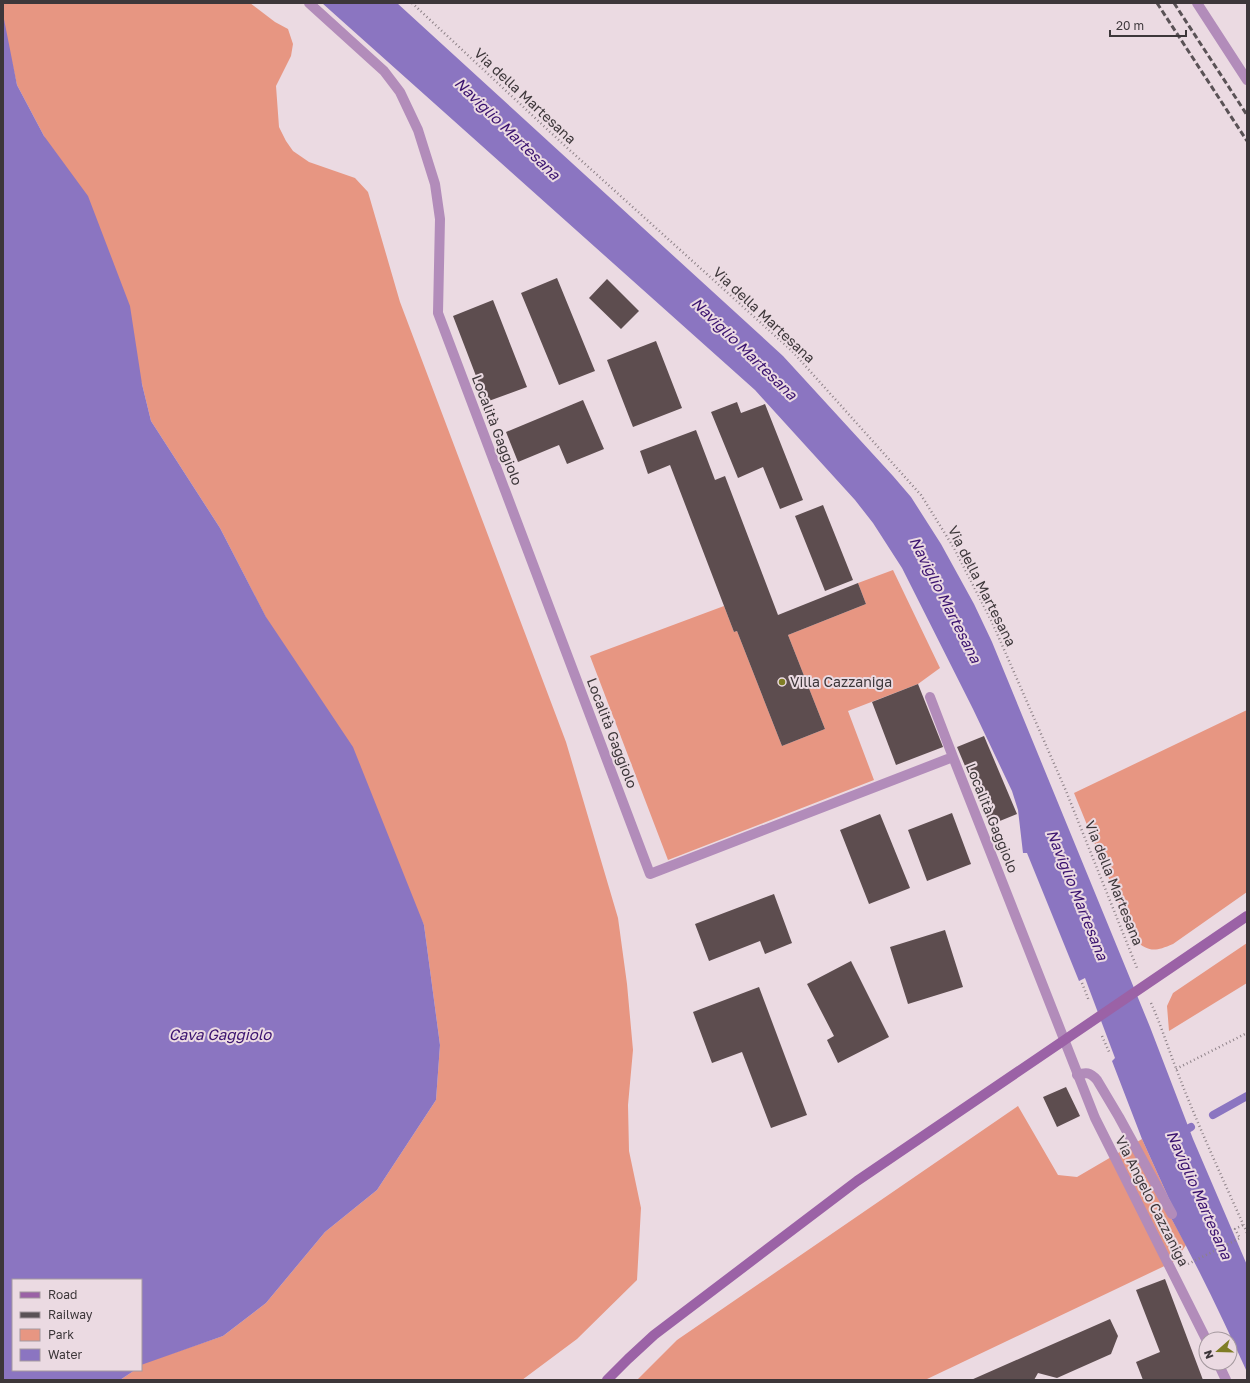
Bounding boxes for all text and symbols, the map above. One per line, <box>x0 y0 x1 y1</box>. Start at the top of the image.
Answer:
scale bar <box>1110 12 1186 38</box>
text: 20 m <box>1116 18 1144 33</box>
street label: Via della Martesana <box>471 44 580 147</box>
water label: Naviglio Martesana <box>451 73 564 184</box>
street label: Via della Martesana <box>710 263 819 366</box>
water label: Naviglio Martesana <box>688 293 801 404</box>
street label: Località Gaggiolo <box>469 372 526 487</box>
street label: Via della Martesana <box>945 523 1020 649</box>
water label: Naviglio Martesana <box>905 533 986 667</box>
place label: Villa Cazzaniga <box>790 673 892 690</box>
street label: Località Gaggiolo <box>584 675 641 790</box>
marker: Villa Cazzaniga <box>777 677 787 687</box>
street label: Località Gaggiolo <box>963 760 1022 875</box>
street label: Via della Martesana <box>1082 818 1147 948</box>
water label: Naviglio Martesana <box>1043 827 1113 963</box>
water label: Cava Gaggiolo <box>169 1025 272 1044</box>
water label: Naviglio Martesana <box>1162 1127 1237 1263</box>
street label: Via Angelo Cazzaniga <box>1112 1133 1193 1269</box>
legend <box>12 1279 142 1371</box>
text: Road <box>48 1287 77 1302</box>
text: Railway <box>48 1307 93 1322</box>
text: Park <box>48 1327 74 1342</box>
north arrow <box>1198 1331 1238 1371</box>
text: Water <box>48 1347 82 1362</box>
text: N <box>1201 1348 1216 1361</box>

